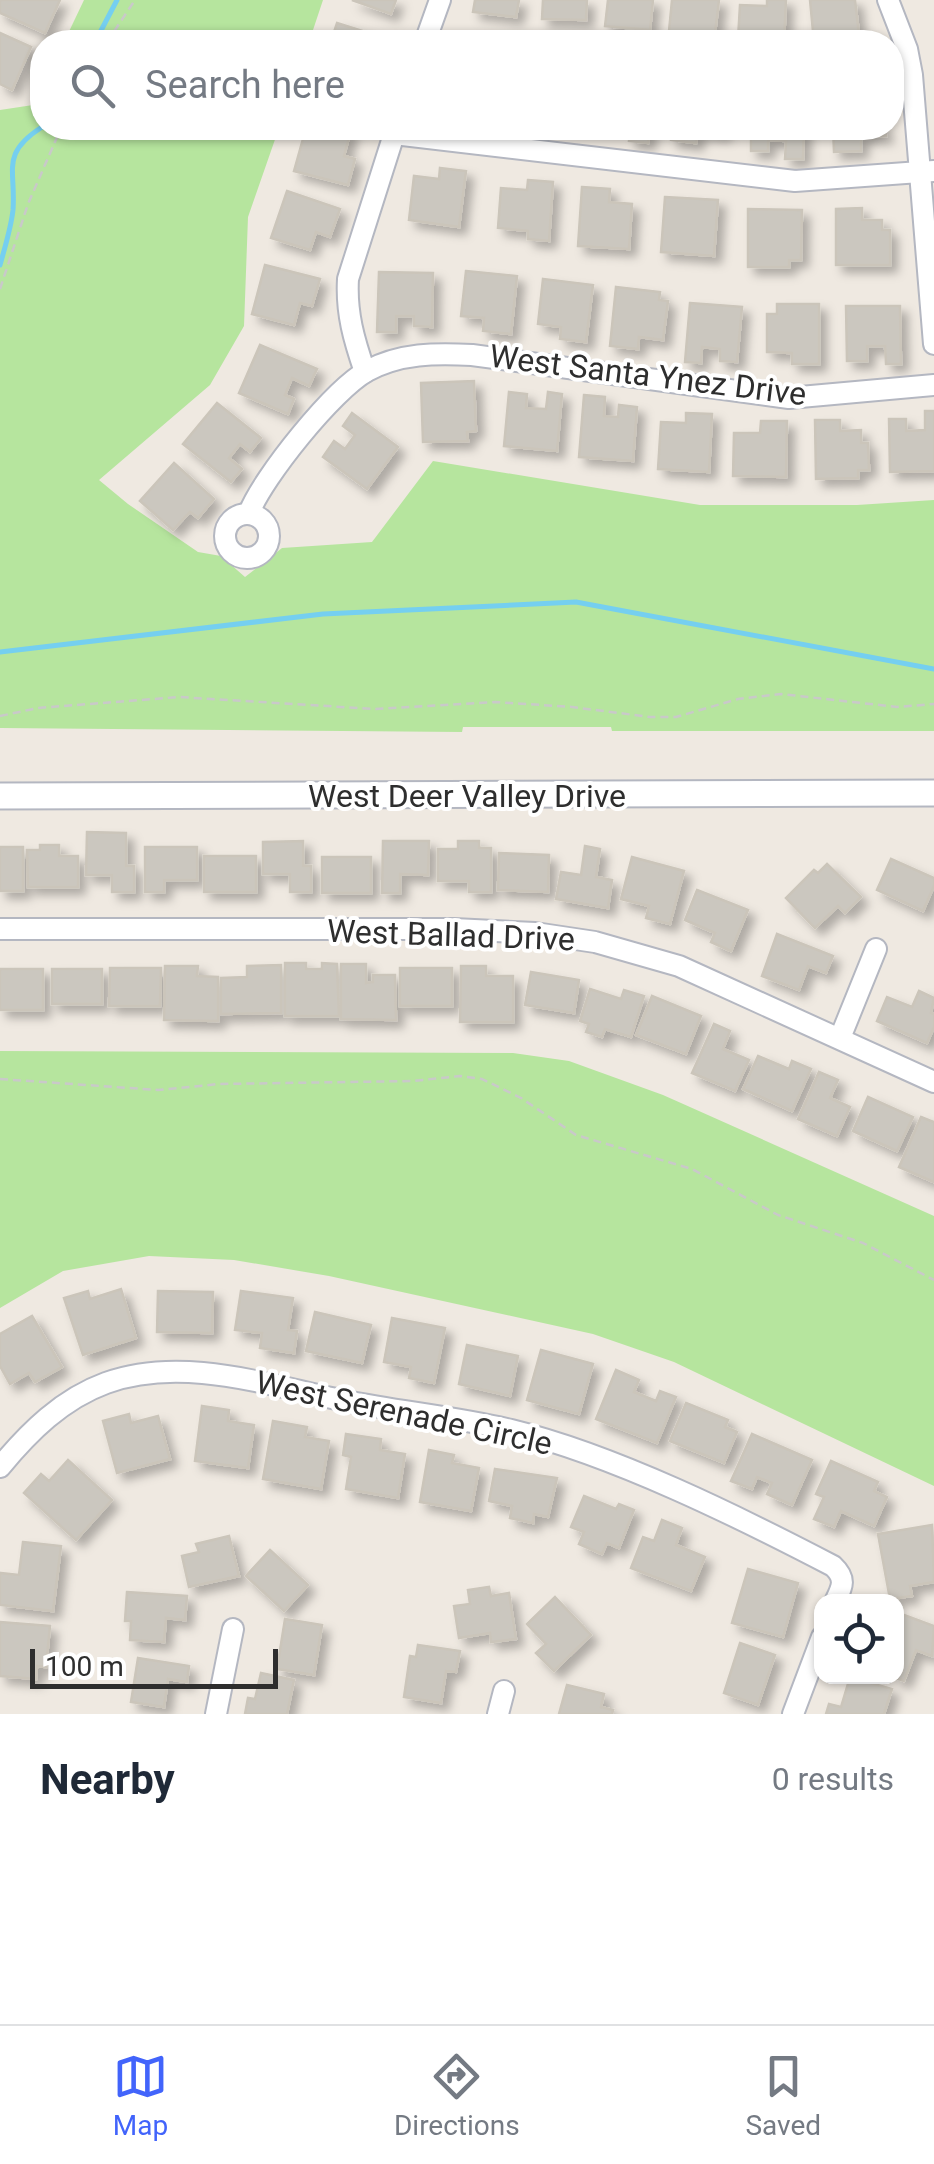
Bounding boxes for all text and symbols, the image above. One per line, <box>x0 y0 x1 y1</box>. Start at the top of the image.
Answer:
search box <box>30 30 904 140</box>
icon: search <box>65 58 120 113</box>
text: Search here <box>145 63 345 107</box>
street label: West Santa Ynez Drive <box>488 337 808 413</box>
street label: West Deer Valley Drive <box>308 777 626 815</box>
street label: West Ballad Drive <box>326 912 576 958</box>
street label: West Serenade Circle <box>252 1363 556 1463</box>
map controls <box>814 1594 904 1684</box>
button: locate <box>814 1594 904 1684</box>
scale bar <box>30 1644 278 1688</box>
text: 100 m <box>45 1650 124 1683</box>
text: Nearby <box>40 1755 175 1804</box>
text: 0 results <box>772 1760 894 1798</box>
tab: Map <box>113 2049 168 2142</box>
tab: Directions <box>394 2049 520 2142</box>
tab: Saved <box>745 2049 821 2142</box>

